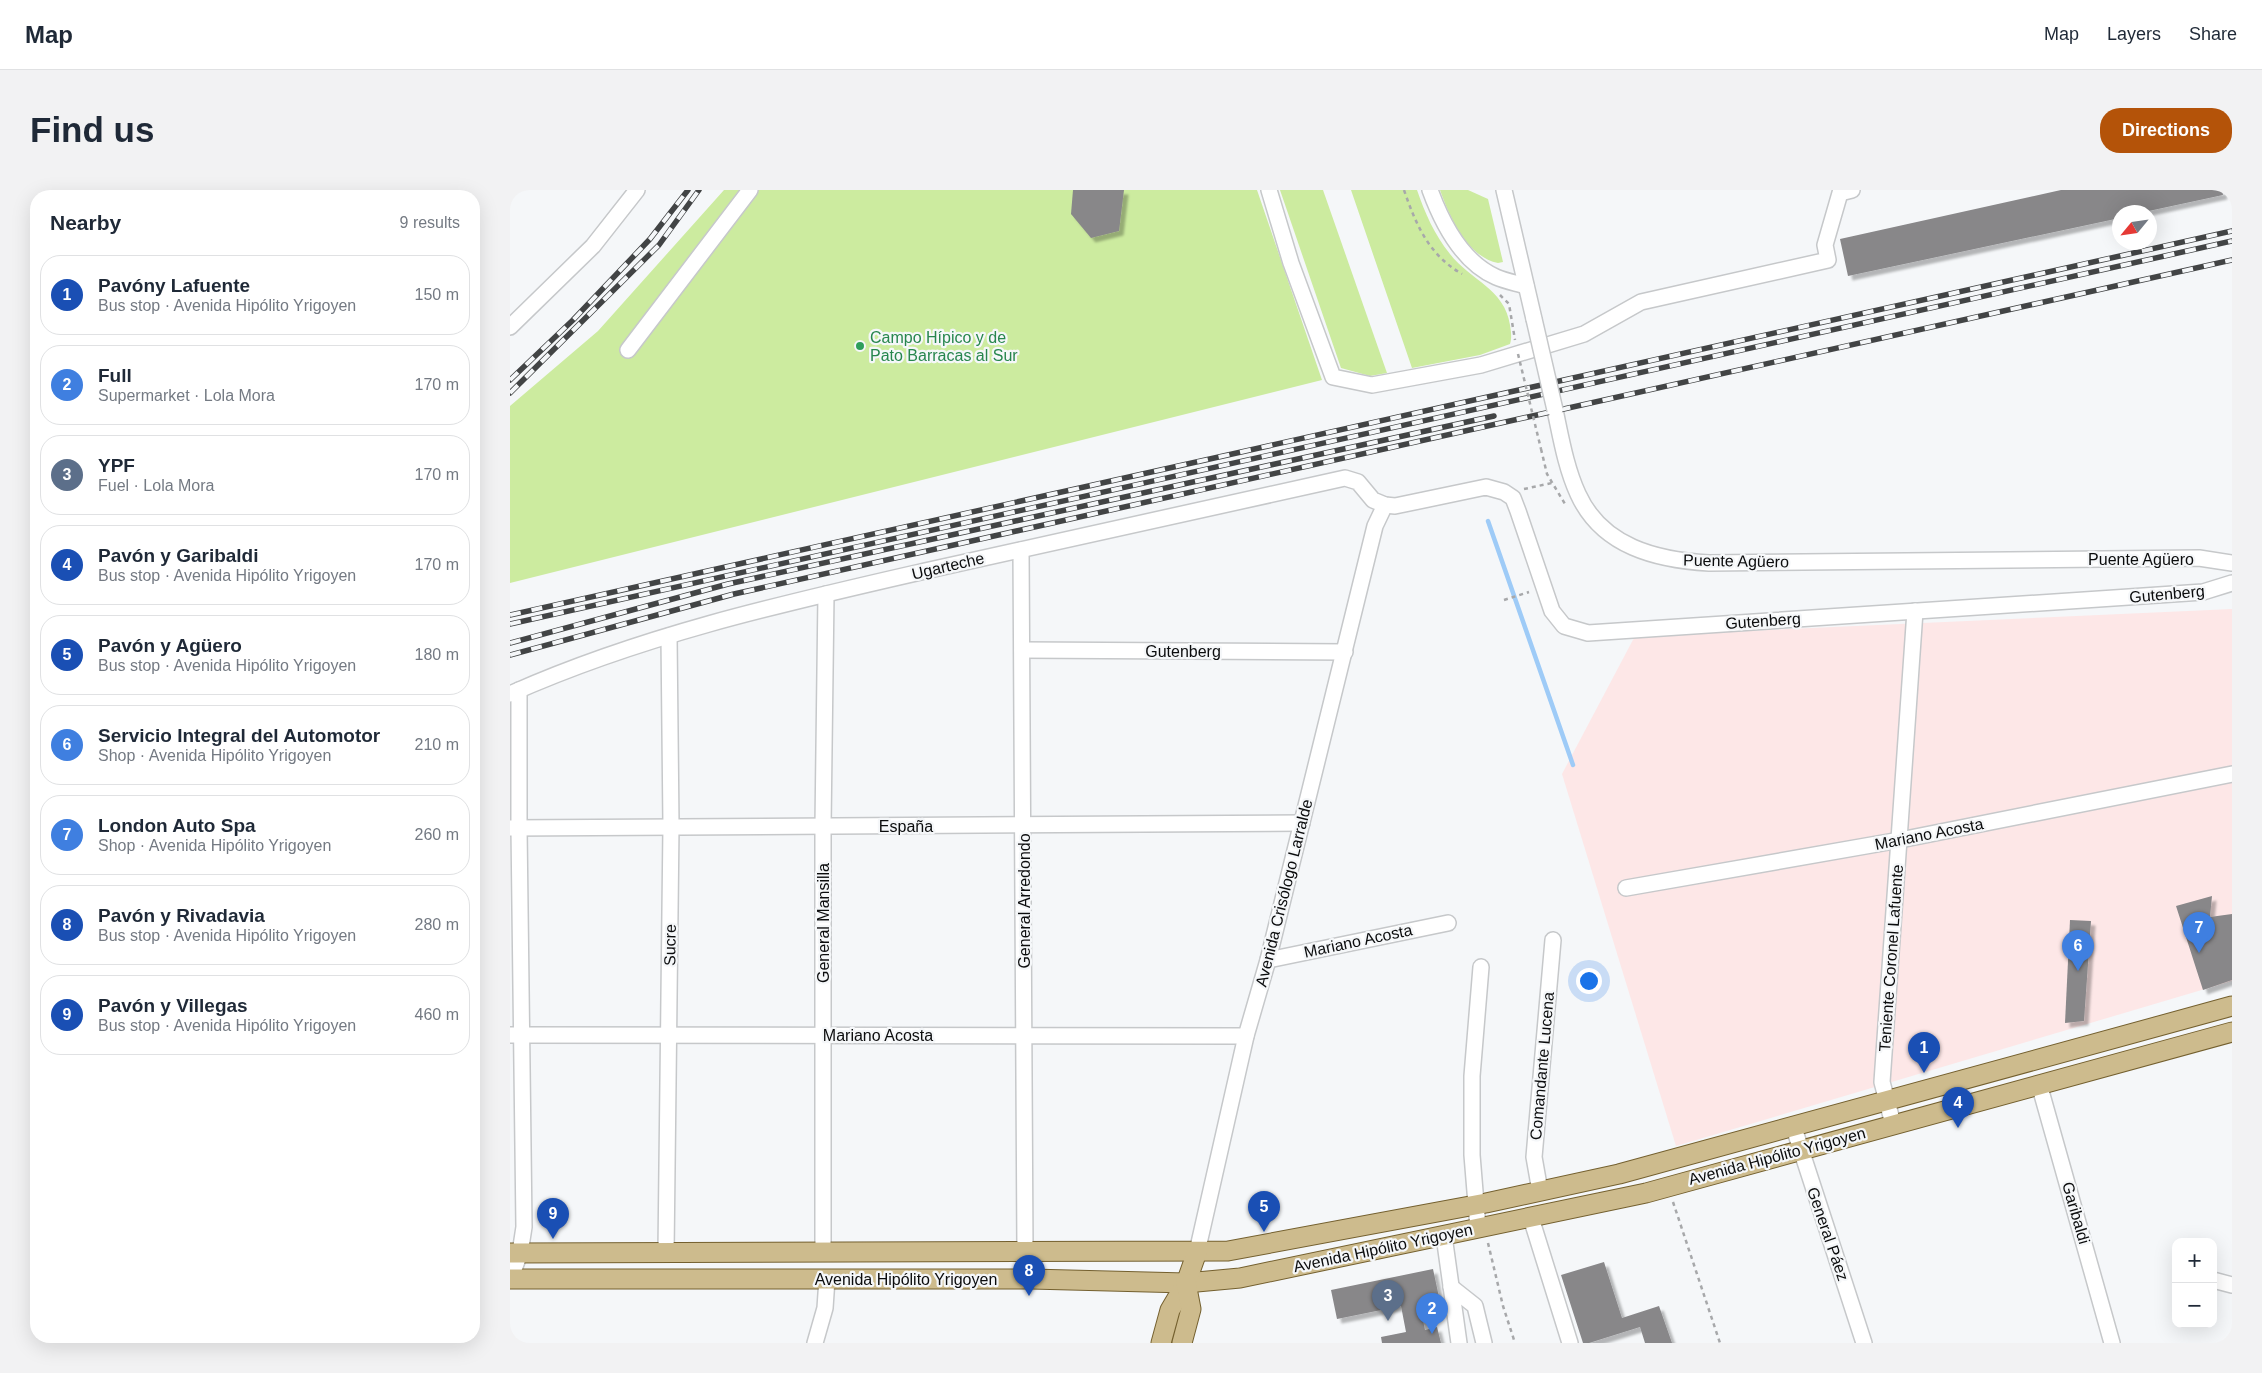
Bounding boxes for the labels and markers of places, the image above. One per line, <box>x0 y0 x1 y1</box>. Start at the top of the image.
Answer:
place label: Campo Hípico y de Pato Barracas al Sur <box>870 329 1018 364</box>
marker: Campo Hípico y de Pato Barracas al Sur <box>854 340 866 352</box>
pin: 7 <box>2183 912 2215 953</box>
pin: 6 <box>2062 930 2094 971</box>
pin: 1 <box>1908 1032 1940 1073</box>
pin: 4 <box>1942 1087 1974 1128</box>
pin: 5 <box>1248 1191 1280 1232</box>
pin: 9 <box>537 1198 569 1239</box>
pin: 8 <box>1013 1255 1045 1296</box>
pin: 3 <box>1372 1280 1404 1321</box>
pin: 2 <box>1416 1293 1448 1334</box>

